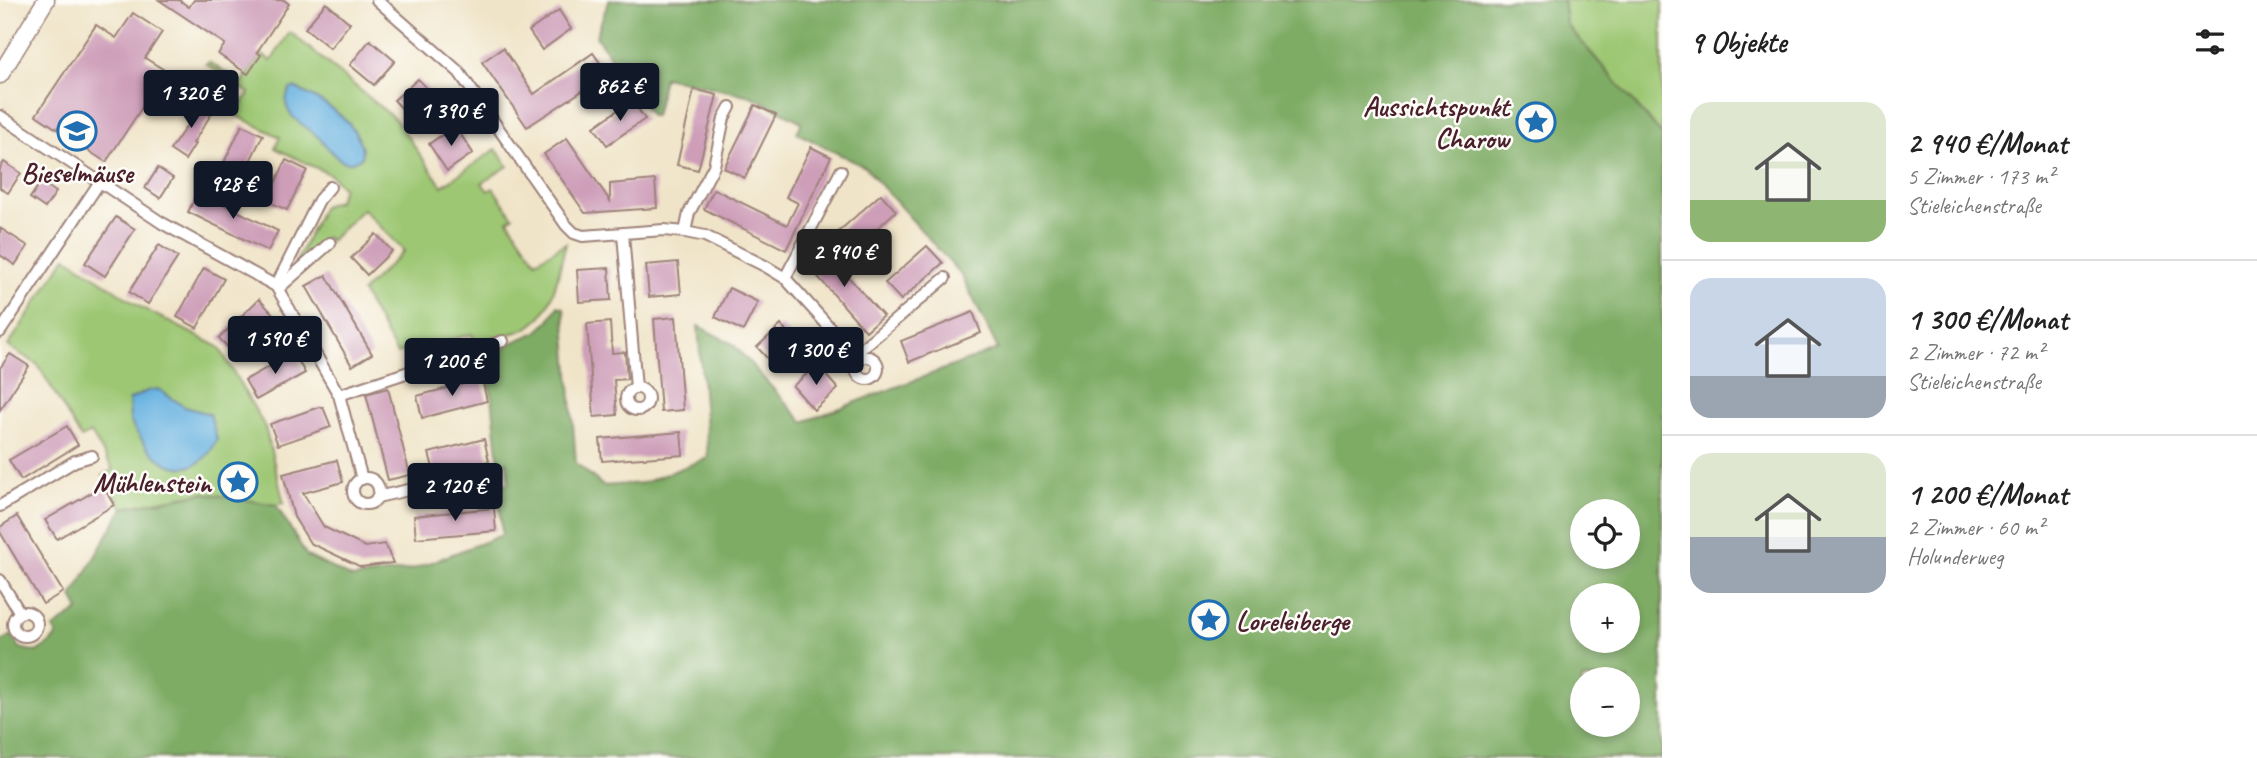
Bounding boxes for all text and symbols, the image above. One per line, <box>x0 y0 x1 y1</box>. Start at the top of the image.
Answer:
text: 9 Objekte <box>1690 23 1786 61</box>
icon: filters <box>2191 23 2229 61</box>
pin: 862 € <box>571 64 669 123</box>
pin: 1 320 € <box>126 71 256 130</box>
text: 862 € <box>596 71 644 100</box>
text: 1 320 € <box>160 78 222 107</box>
pin: 1 390 € <box>386 88 516 148</box>
place label: Aussichtspunkt Charow <box>1363 89 1512 156</box>
text: 1 390 € <box>420 96 482 125</box>
place icon: Aussichtspunkt Charow <box>1515 101 1557 143</box>
school or university icon: Bieselmäuse <box>56 110 98 152</box>
text: 2 940 €/Monat <box>1907 124 2067 162</box>
icon: home <box>1746 130 1830 214</box>
place label: Bieselmäuse <box>21 155 135 190</box>
pin: 928 € <box>184 162 282 221</box>
text: 5 Zimmer · 173 m² <box>1907 162 2054 191</box>
text: 928 € <box>210 169 256 198</box>
text: Stieleichenstraße <box>1907 191 2041 220</box>
pin: 2 940 € <box>779 230 909 289</box>
text: 2 940 € <box>813 237 875 266</box>
text: 1 300 €/Monat <box>1907 300 2068 338</box>
icon: home <box>1746 306 1830 390</box>
pin: 1 590 € <box>210 316 340 376</box>
text: 1 590 € <box>244 324 306 353</box>
pin: 1 300 € <box>751 328 881 387</box>
text: 1 300 € <box>785 335 847 364</box>
pin: 1 200 € <box>387 338 517 398</box>
text: 2 Zimmer · 72 m² <box>1907 338 2044 367</box>
text: 1 200 € <box>421 346 483 375</box>
text: Stieleichenstraße <box>1907 367 2041 396</box>
place icon: Mühlenstein <box>217 461 259 503</box>
pin: 2 120 € <box>390 463 520 523</box>
place label: Mühlenstein <box>93 465 213 500</box>
text: 2 120 € <box>424 471 486 500</box>
text: 1 200 €/Monat <box>1907 475 2068 513</box>
icon: home <box>1746 481 1830 565</box>
map controls <box>1570 499 1640 737</box>
button: locate <box>1570 499 1640 569</box>
text: 2 Zimmer · 60 m² <box>1907 513 2044 542</box>
text: Holunderweg <box>1907 542 2003 571</box>
button: + <box>1570 583 1640 653</box>
place icon: Loreleiberge <box>1188 599 1230 641</box>
place label: Loreleiberge <box>1236 603 1351 638</box>
button: − <box>1570 667 1640 737</box>

